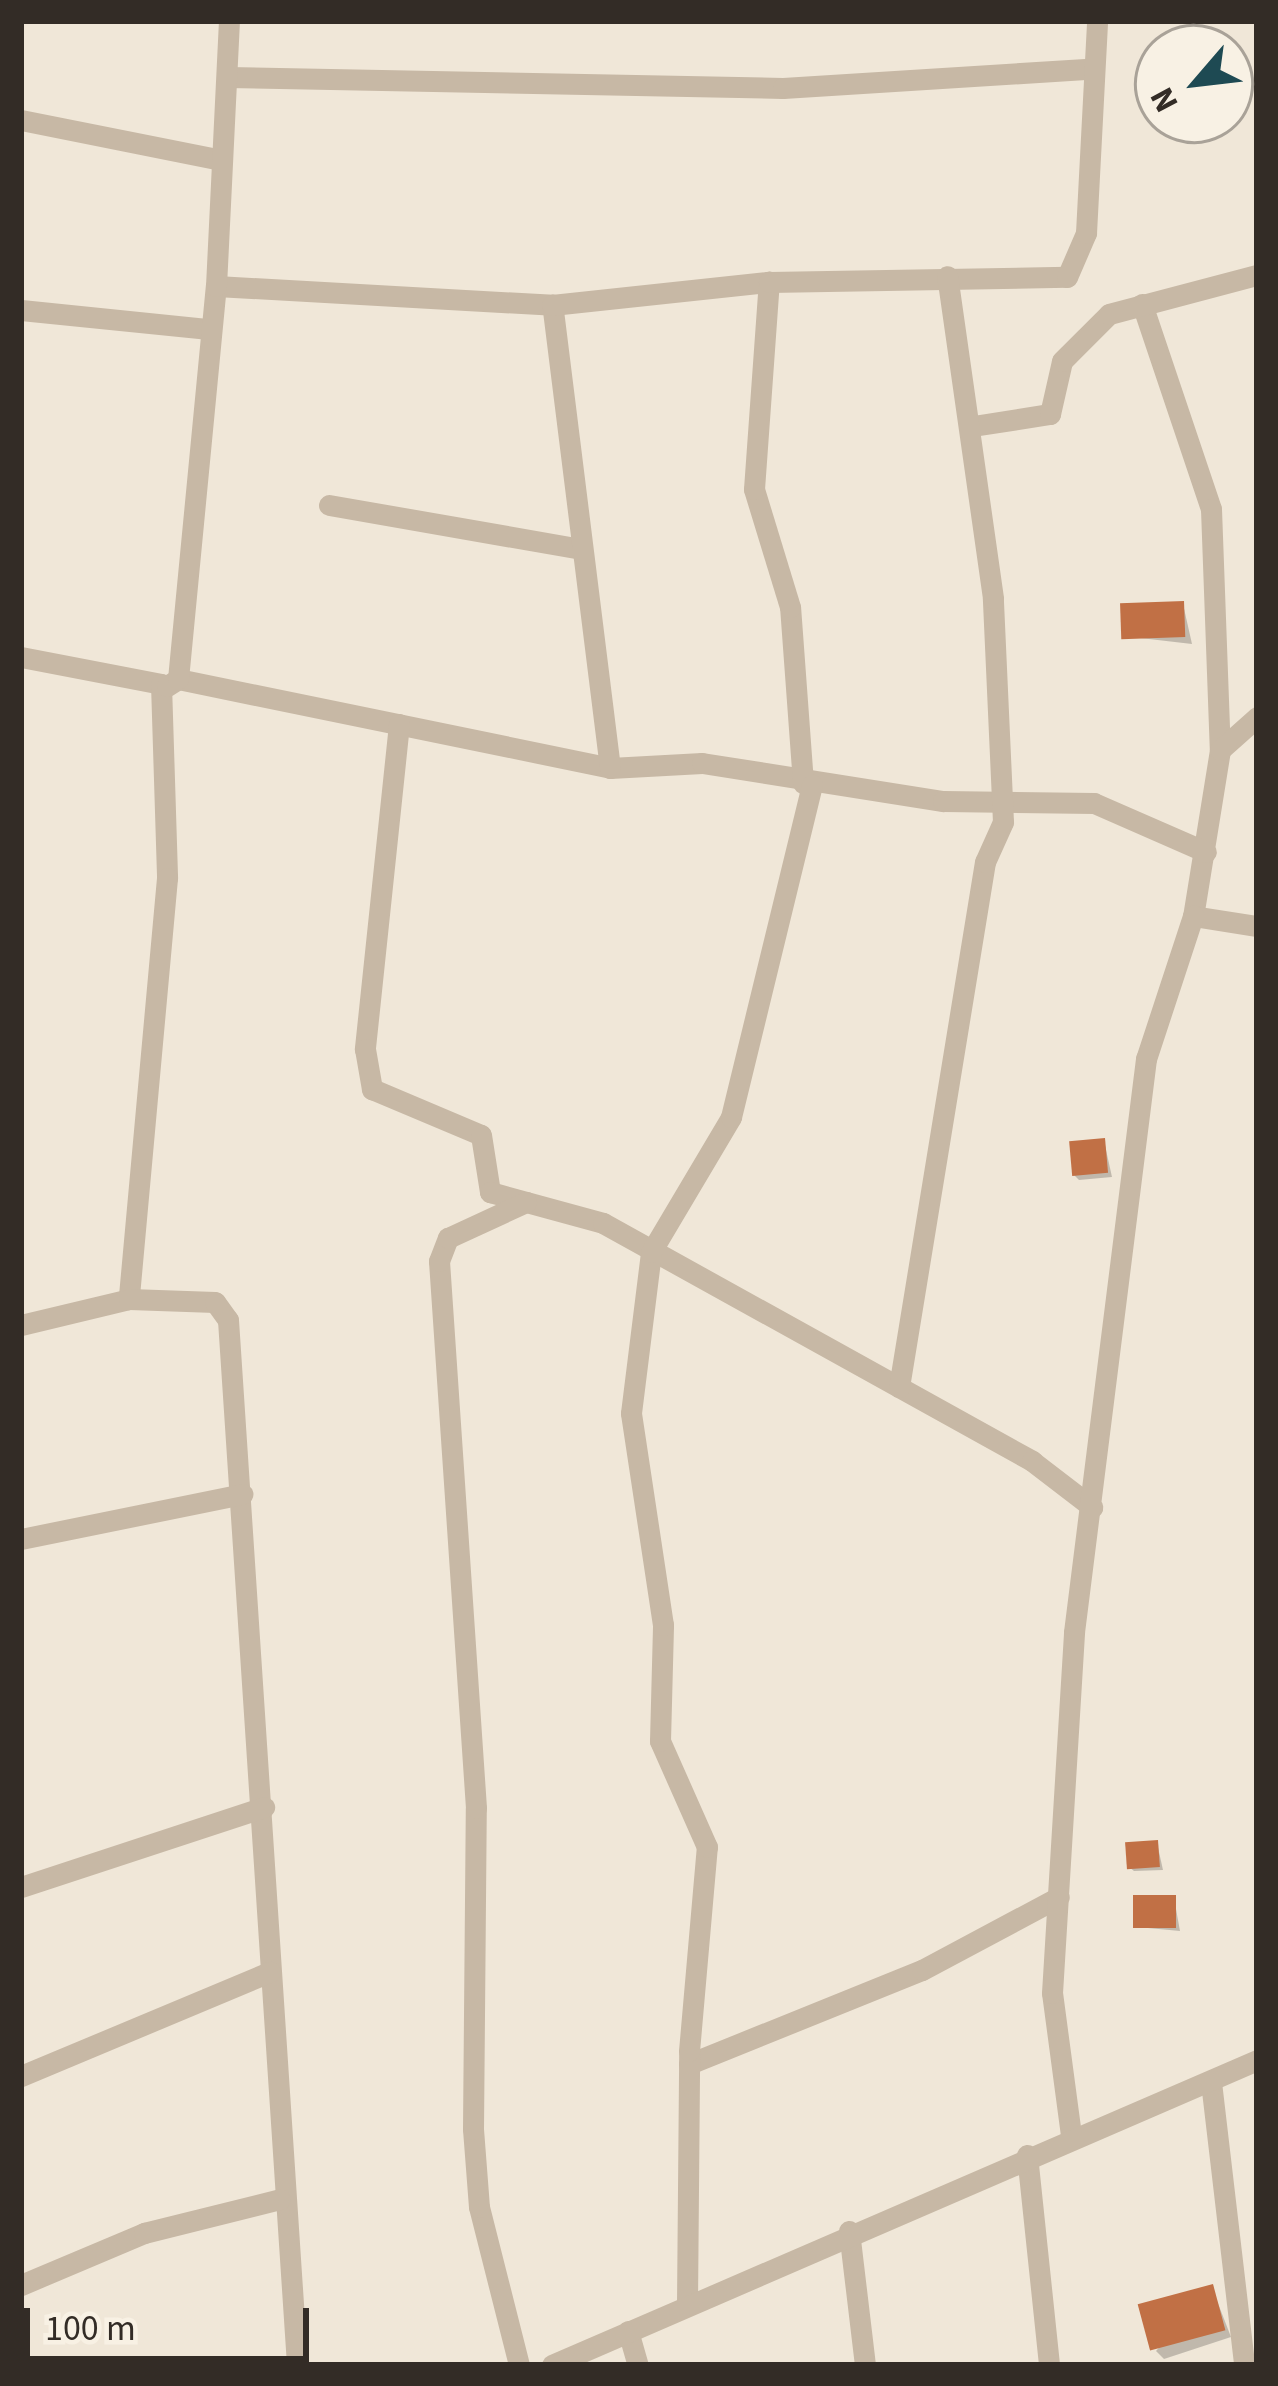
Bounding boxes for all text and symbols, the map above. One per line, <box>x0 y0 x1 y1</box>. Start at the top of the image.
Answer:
north arrow <box>1134 24 1254 144</box>
text: N <box>1139 79 1190 120</box>
scale bar <box>30 2284 315 2358</box>
text: 100 m <box>45 2303 136 2354</box>

